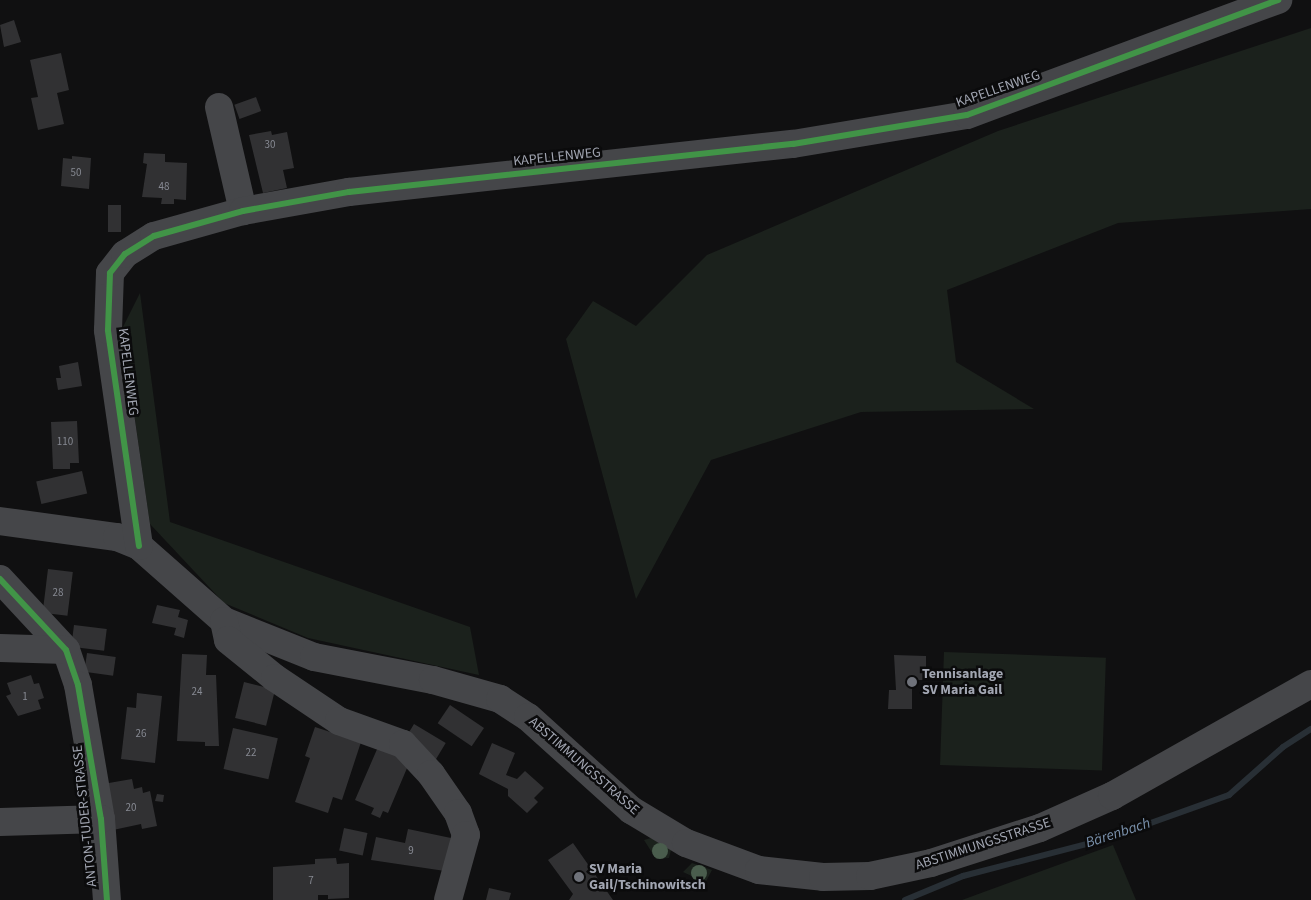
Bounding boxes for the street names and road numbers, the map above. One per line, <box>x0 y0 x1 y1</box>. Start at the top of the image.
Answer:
street label: KAPELLENWEG <box>954 67 1042 111</box>
street label: KAPELLENWEG <box>512 144 602 170</box>
street label: KAPELLENWEG <box>114 327 142 417</box>
street label: ABSTIMMUNGSSTRASSE <box>525 713 643 819</box>
street label: ANTON-TUDER-STRASSE <box>69 744 101 888</box>
street label: ABSTIMMUNGSSTRASSE <box>913 814 1053 874</box>

